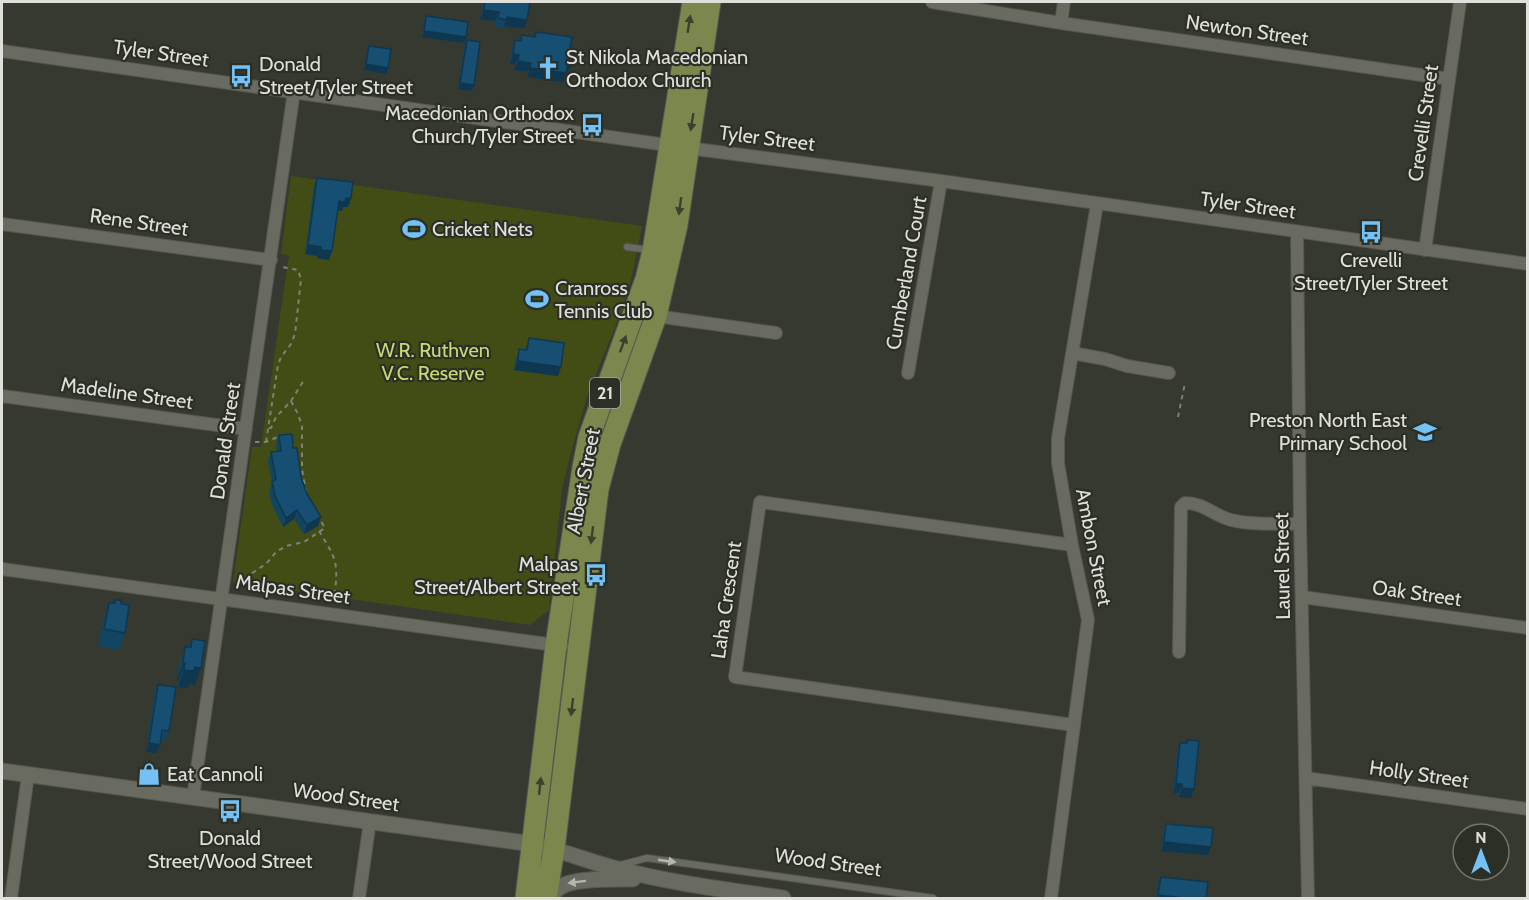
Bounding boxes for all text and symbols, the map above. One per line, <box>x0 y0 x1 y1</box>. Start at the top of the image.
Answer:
street label: Newton Street <box>1184 10 1310 50</box>
one-way arrow <box>684 15 693 34</box>
street label: Tyler Street <box>112 34 211 72</box>
place label: St Nikola Macedonian Orthodox Church <box>566 45 748 92</box>
place label: Donald Street/Tyler Street <box>259 52 413 99</box>
church icon: St Nikola Macedonian Orthodox Church <box>535 55 561 81</box>
bus stop icon: Donald Street/Tyler Street <box>228 63 254 89</box>
street label: Crevelli Street <box>1403 63 1443 183</box>
place label: Macedonian Orthodox Church/Tyler Street <box>385 101 575 148</box>
bus stop icon: Macedonian Orthodox Church/Tyler Street <box>579 112 605 138</box>
one-way arrow <box>687 112 696 131</box>
street label: Tyler Street <box>718 120 816 156</box>
street label: Tyler Street <box>1199 186 1298 224</box>
street label: Cumberland Court <box>881 194 931 352</box>
one-way arrow <box>675 196 684 215</box>
street label: Rene Street <box>88 203 190 241</box>
sports icon: Cricket Nets <box>401 216 427 242</box>
place label: Cricket Nets <box>432 217 533 241</box>
bus stop icon: Crevelli Street/Tyler Street <box>1358 219 1384 245</box>
place label: Crevelli Street/Tyler Street <box>1294 248 1448 295</box>
place label: Cranross Tennis Club <box>555 276 652 323</box>
sports icon: Cranross Tennis Club <box>524 286 550 312</box>
one-way arrow <box>618 334 628 352</box>
park label: W.R. Ruthven V.C. Reserve <box>376 338 490 385</box>
street label: Madeline Street <box>59 372 195 414</box>
road number: 21 <box>590 378 620 408</box>
street label: Donald Street <box>205 381 245 501</box>
place label: Preston North East Primary School <box>1249 408 1407 455</box>
school or university icon: Preston North East Primary School <box>1412 419 1438 445</box>
street label: Albert Street <box>561 426 605 536</box>
street label: Ambon Street <box>1071 486 1117 608</box>
street label: Laurel Street <box>1269 512 1295 620</box>
one-way arrow <box>588 526 597 545</box>
street label: Laha Crescent <box>706 540 746 660</box>
place label: Malpas Street/Albert Street <box>414 552 578 599</box>
bus stop icon: Malpas Street/Albert Street <box>583 562 609 588</box>
street label: Malpas Street <box>234 569 352 609</box>
street label: Oak Street <box>1371 575 1463 611</box>
one-way arrow <box>567 697 576 716</box>
street label: Holly Street <box>1368 755 1471 793</box>
shop icon: Eat Cannoli <box>136 761 162 787</box>
place label: Eat Cannoli <box>167 762 263 786</box>
one-way arrow <box>535 776 545 795</box>
street label: Wood Street <box>291 778 401 816</box>
bus stop icon: Donald Street/Wood Street <box>217 798 243 824</box>
north arrow <box>1451 822 1511 882</box>
place label: Donald Street/Wood Street <box>148 826 313 873</box>
text: N <box>1475 828 1487 847</box>
street label: Wood Street <box>773 843 883 881</box>
one-way arrow <box>658 857 677 866</box>
one-way arrow <box>568 878 587 887</box>

